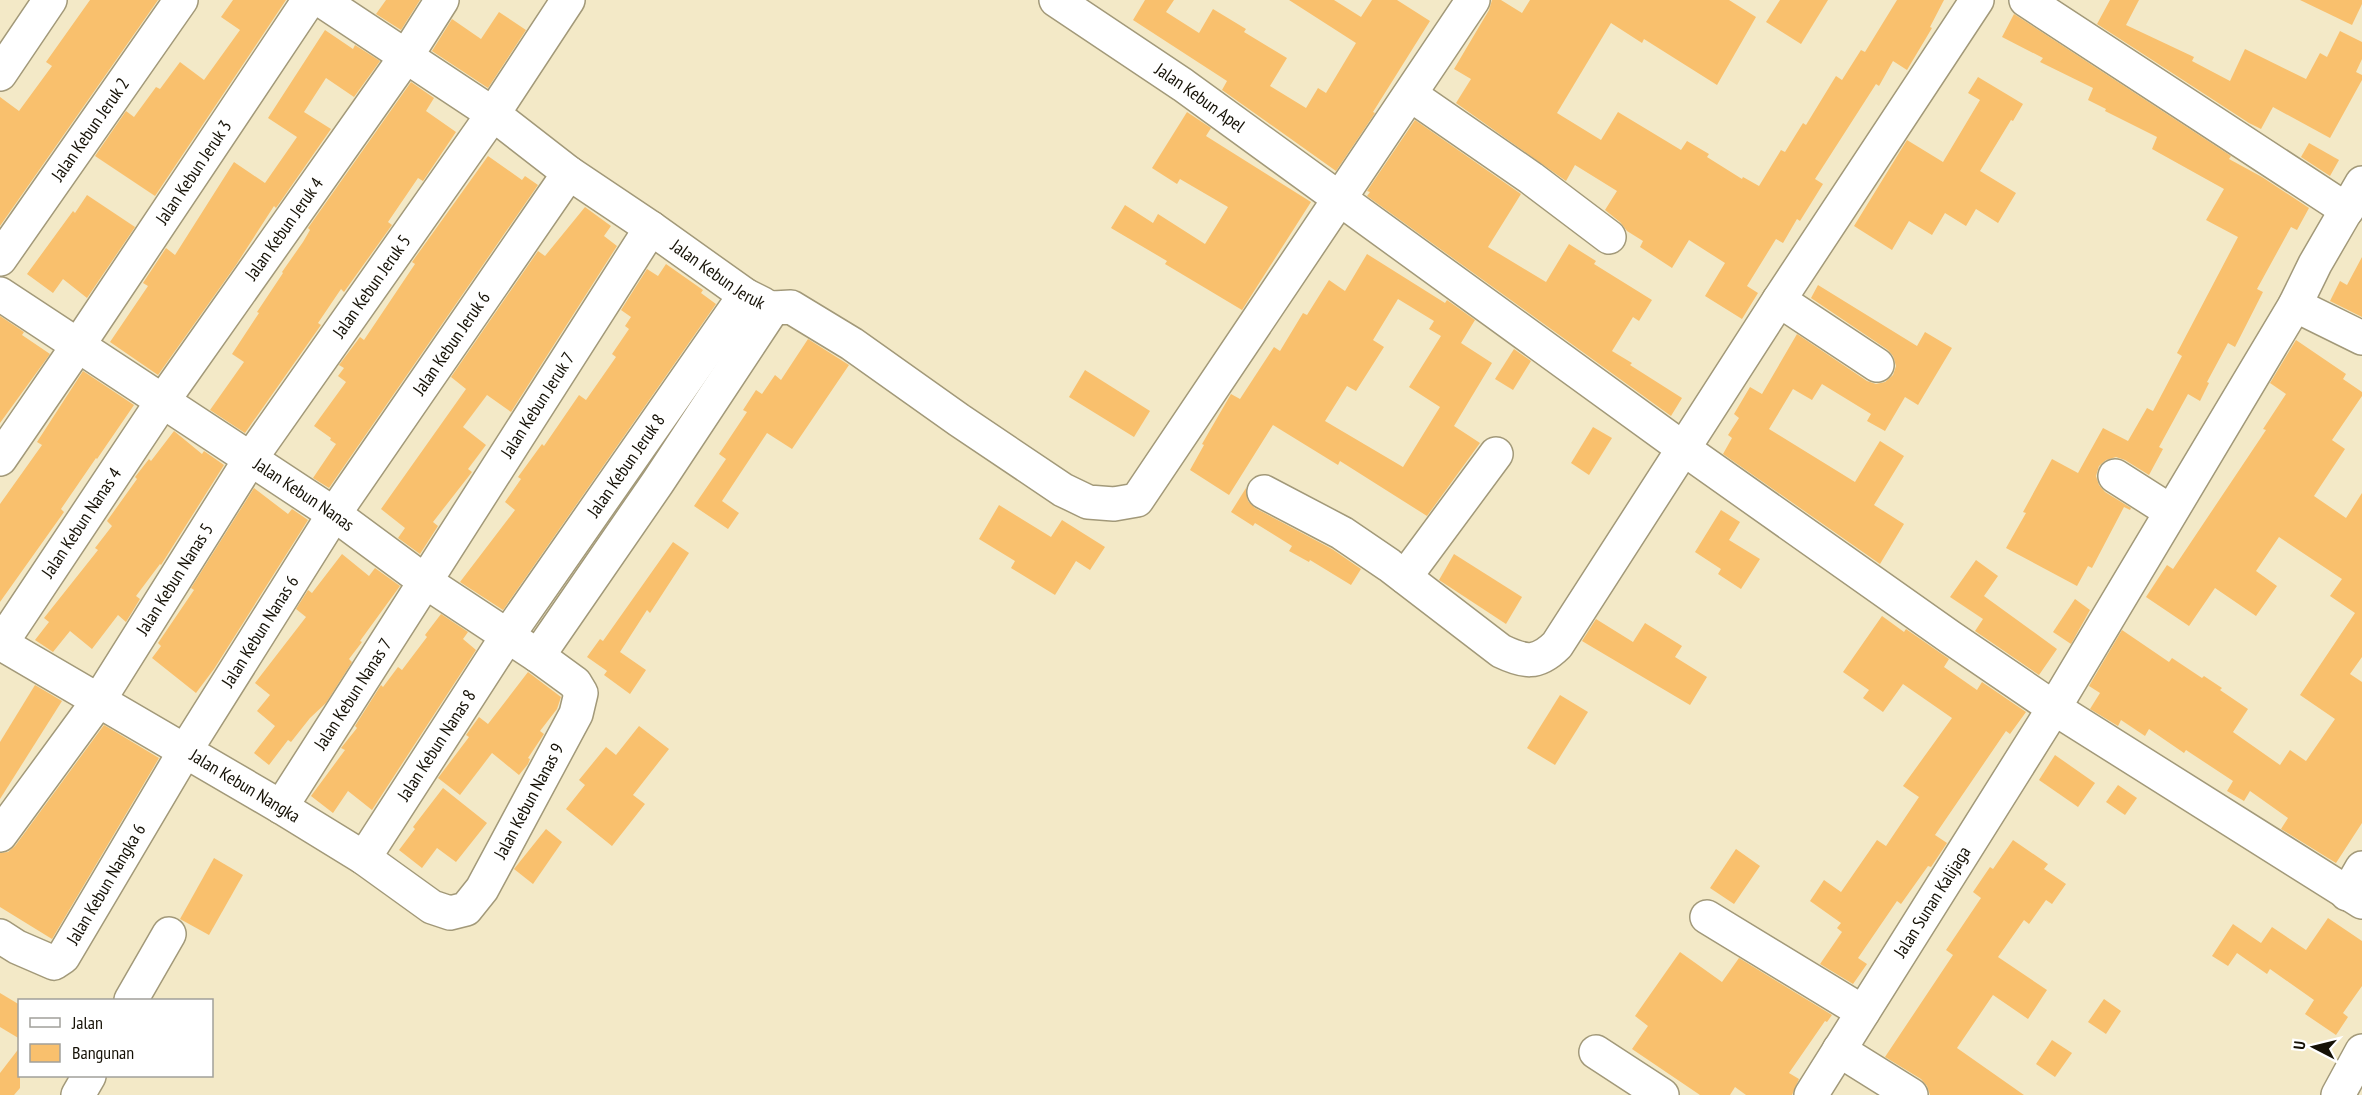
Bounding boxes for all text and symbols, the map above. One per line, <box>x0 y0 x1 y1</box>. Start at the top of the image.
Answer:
street label: Jalan Kebun Apel <box>1150 57 1250 138</box>
street label: Jalan Kebun Jeruk 2 <box>46 73 134 186</box>
street label: Jalan Kebun Jeruk 3 <box>150 116 236 229</box>
street label: Jalan Kebun Jeruk 4 <box>239 173 328 285</box>
street label: Jalan Kebun Jeruk 5 <box>327 230 415 343</box>
street label: Jalan Kebun Jeruk <box>666 233 769 314</box>
street label: Jalan Kebun Jeruk 6 <box>407 287 495 400</box>
street label: Jalan Kebun Jeruk 7 <box>495 348 580 463</box>
street label: Jalan Kebun Jeruk 8 <box>581 409 670 522</box>
street label: Jalan Kebun Nanas <box>249 452 359 536</box>
street label: Jalan Kebun Nanas 4 <box>36 463 126 583</box>
street label: Jalan Kebun Nanas 5 <box>130 519 218 640</box>
street label: Jalan Kebun Nanas 6 <box>215 571 303 692</box>
street label: Jalan Kebun Nanas 7 <box>308 634 397 755</box>
street label: Jalan Kebun Nanas 8 <box>391 685 481 806</box>
street label: Jalan Kebun Nanas 9 <box>488 739 569 863</box>
street label: Jalan Kebun Nangka <box>185 743 304 827</box>
street label: Jalan Kebun Nangka 6 <box>61 819 150 949</box>
street label: Jalan Sunan Kalijaga <box>1888 842 1975 962</box>
legend <box>18 999 213 1077</box>
text: Jalan <box>71 1011 103 1034</box>
north arrow <box>2284 1017 2344 1077</box>
text: U <box>2289 1040 2310 1050</box>
text: Bangunan <box>72 1041 134 1064</box>

